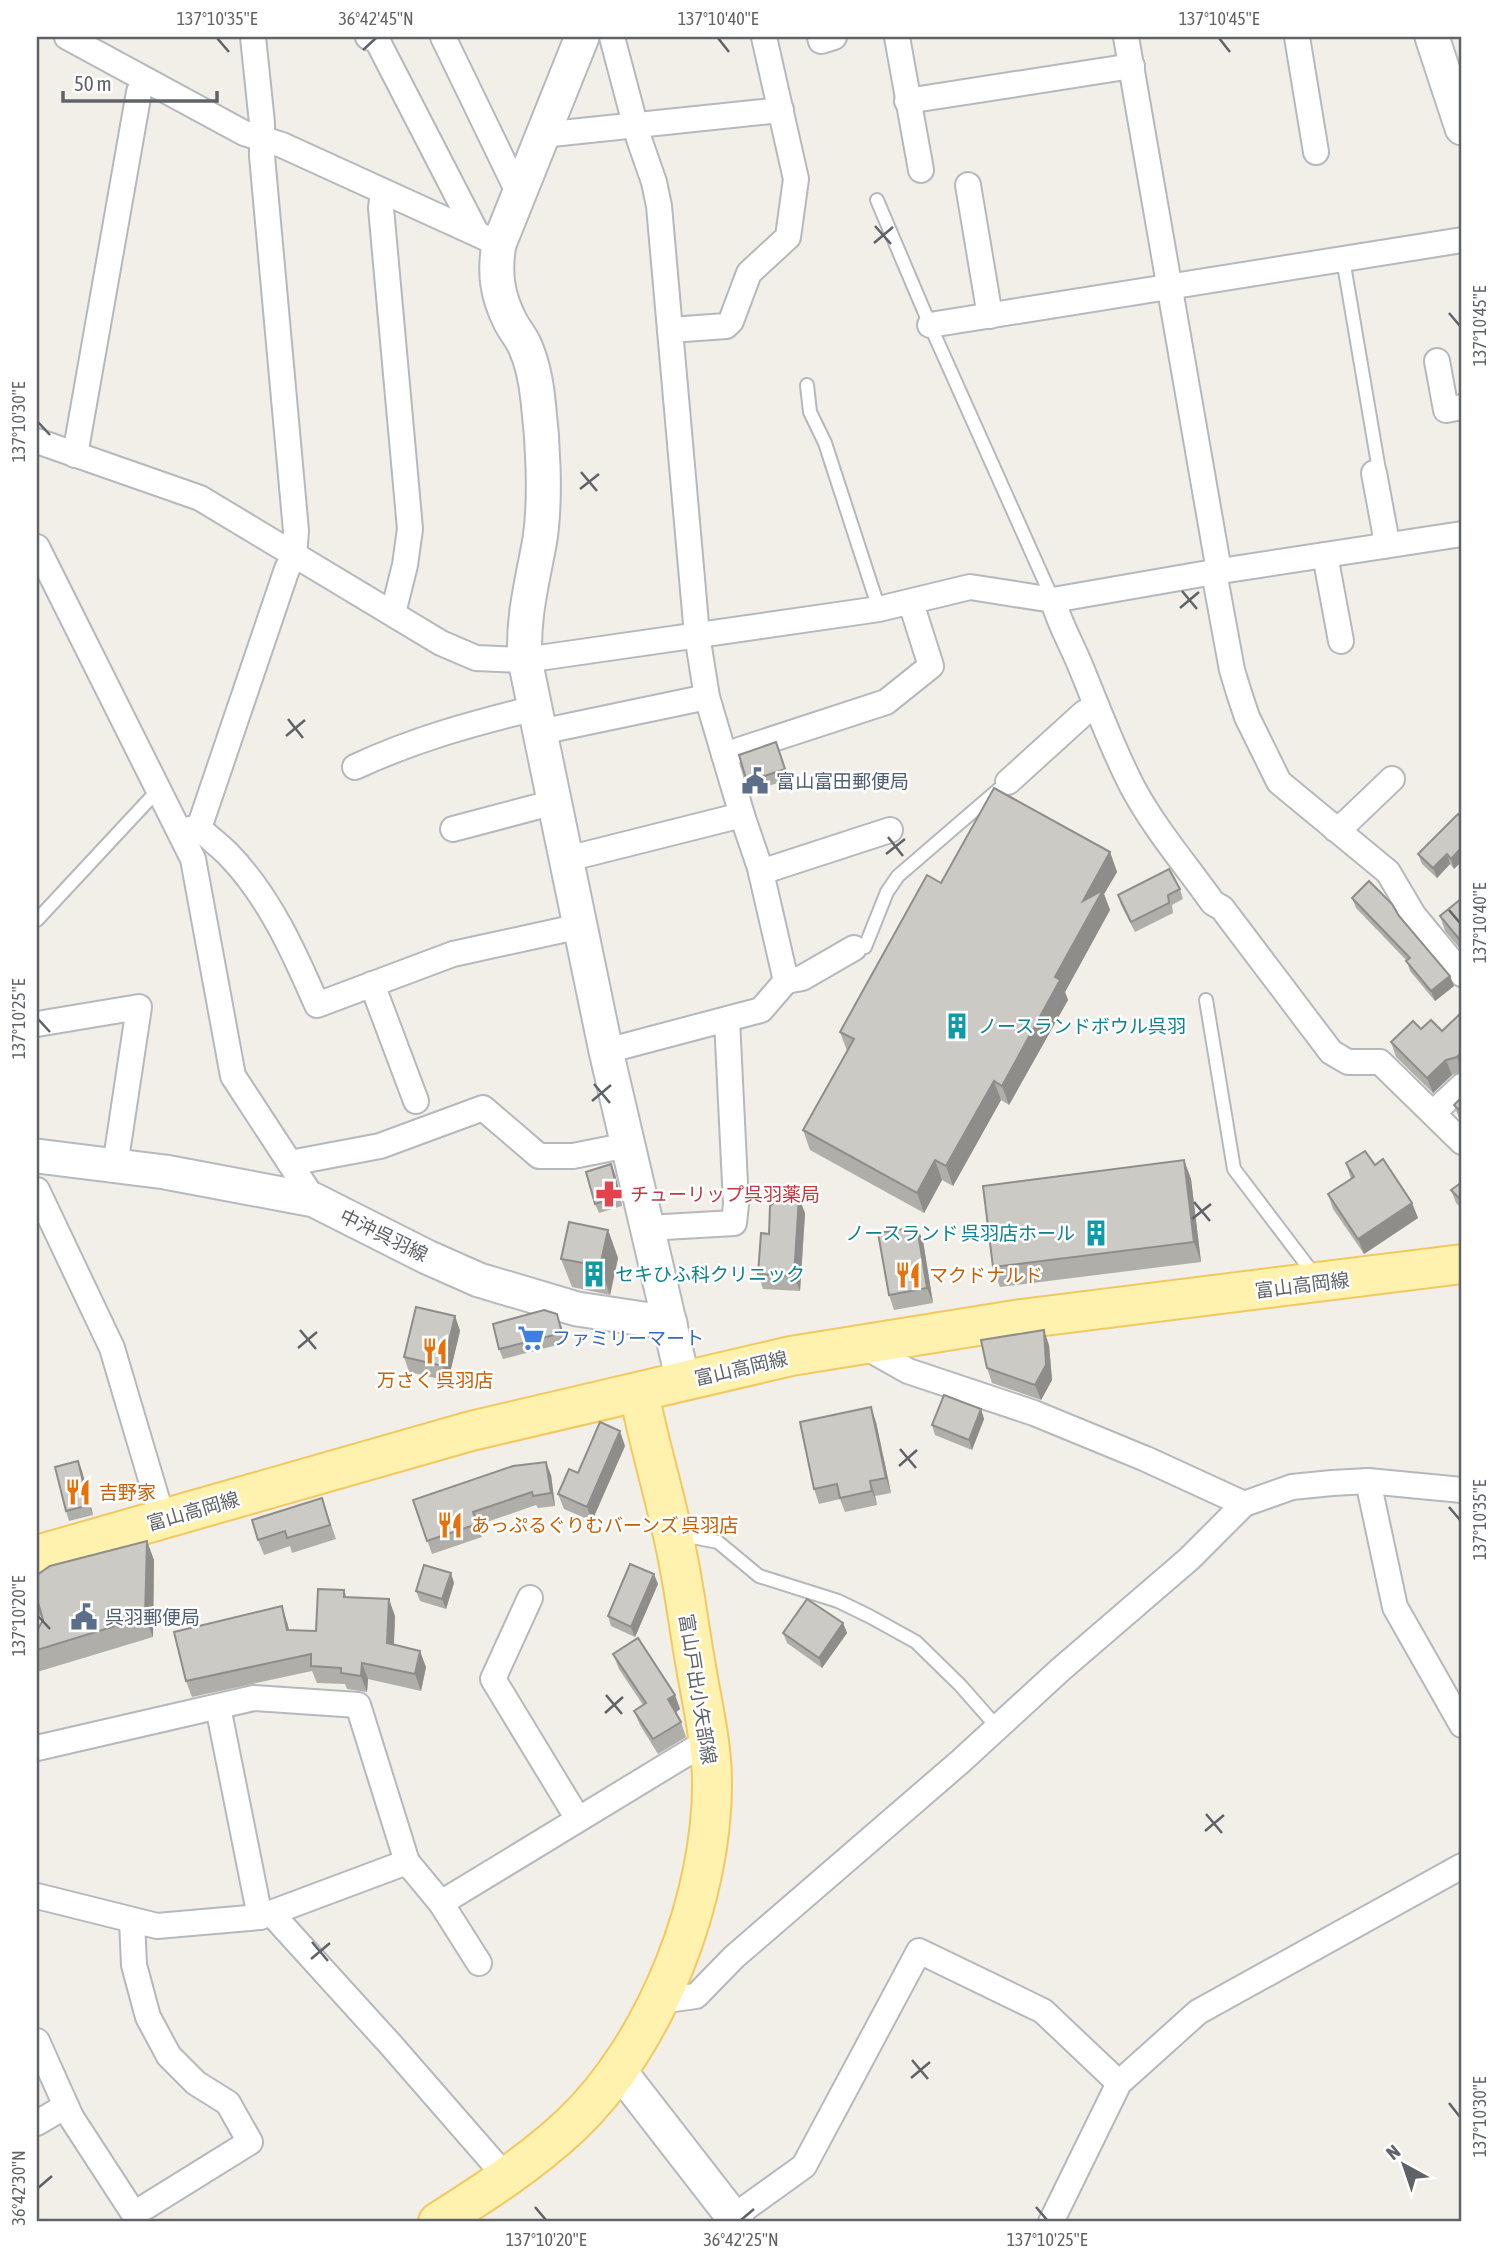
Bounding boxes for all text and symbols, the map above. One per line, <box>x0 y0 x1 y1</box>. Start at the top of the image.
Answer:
text: 137°10'35"E <box>177 8 258 29</box>
text: 36°42'45"N <box>338 8 414 29</box>
text: 137°10'40"E <box>678 8 759 29</box>
text: 137°10'45"E <box>1179 8 1260 29</box>
scale bar <box>63 60 217 104</box>
text: 50 m <box>74 71 112 95</box>
text: 137°10'45"E <box>1469 285 1490 366</box>
text: 137°10'30"E <box>8 381 29 462</box>
public building icon: 富山富田郵便局 <box>740 766 770 796</box>
place label: 富山富田郵便局 <box>776 770 909 792</box>
text: 137°10'40"E <box>1469 882 1490 963</box>
text: 137°10'25"E <box>8 978 29 1059</box>
building icon: ノースランドボウル呉羽 <box>942 1011 972 1041</box>
place label: ノースランドボウル呉羽 <box>978 1015 1186 1037</box>
pharmacy icon: チューリップ呉羽薬局 <box>594 1179 624 1209</box>
place label: チューリップ呉羽薬局 <box>630 1183 820 1205</box>
street label: 中沖呉羽線 <box>336 1204 432 1266</box>
building icon: ノースランド 呉羽店ホール <box>1081 1218 1111 1248</box>
place label: ノースランド 呉羽店ホール <box>845 1222 1075 1244</box>
building icon: セキひふ科クリニック <box>579 1259 609 1289</box>
restaurant icon: マクドナルド <box>893 1260 923 1290</box>
place label: セキひふ科クリニック <box>615 1263 805 1285</box>
place label: マクドナルド <box>929 1264 1043 1286</box>
street label: 富山高岡線 <box>1254 1268 1350 1302</box>
supermarket icon: ファミリーマート <box>516 1323 546 1353</box>
place label: ファミリーマート <box>552 1327 704 1349</box>
restaurant icon: 万さく 呉羽店 <box>420 1336 450 1366</box>
street label: 富山高岡線 <box>692 1347 790 1389</box>
place label: 万さく 呉羽店 <box>377 1369 493 1391</box>
restaurant icon: 吉野家 <box>63 1477 93 1507</box>
text: 137°10'35"E <box>1469 1479 1490 1560</box>
place label: 吉野家 <box>99 1481 156 1503</box>
street label: 富山高岡線 <box>144 1487 242 1535</box>
restaurant icon: あっぷるぐりむバーンズ 呉羽店 <box>435 1510 465 1540</box>
place label: あっぷるぐりむバーンズ 呉羽店 <box>471 1514 738 1536</box>
text: 137°10'20"E <box>8 1575 29 1656</box>
public building icon: 呉羽郵便局 <box>69 1602 99 1632</box>
place label: 呉羽郵便局 <box>105 1606 200 1628</box>
street label: 富山戸出小矢部線 <box>675 1612 721 1766</box>
text: 137°10'30"E <box>1469 2076 1490 2157</box>
north arrow <box>1370 2130 1440 2200</box>
text: N <box>1382 2140 1404 2164</box>
text: 36°42'30"N <box>8 2150 29 2226</box>
text: 137°10'20"E <box>506 2229 587 2250</box>
text: 36°42'25"N <box>703 2229 779 2250</box>
text: 137°10'25"E <box>1007 2229 1088 2250</box>

